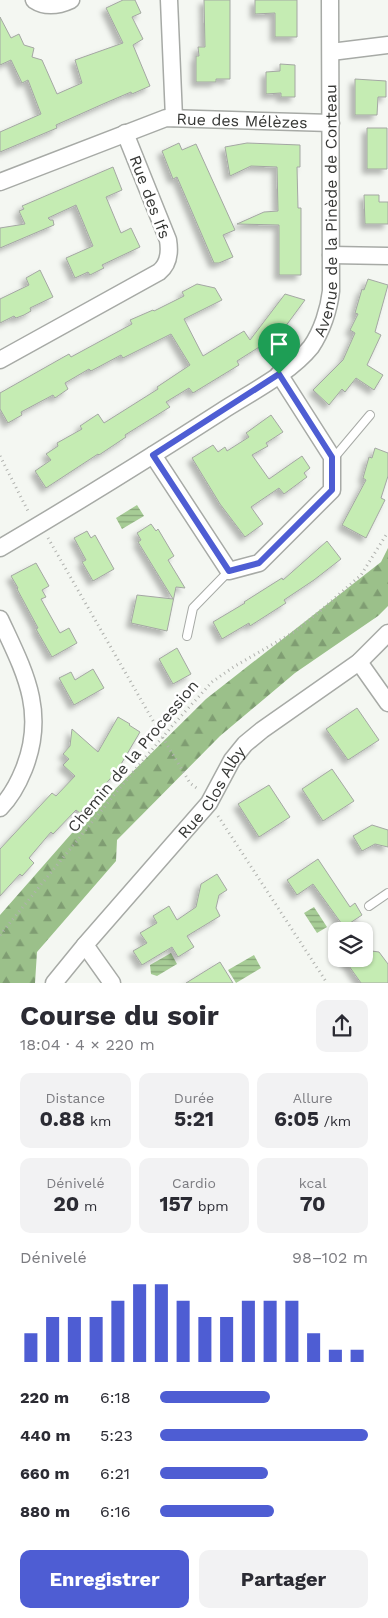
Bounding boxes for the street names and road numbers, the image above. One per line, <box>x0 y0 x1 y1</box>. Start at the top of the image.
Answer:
street label: Avenue de la Pinède de Conteau <box>309 84 341 340</box>
street label: Rue des Mélèzes <box>176 109 308 132</box>
street label: Rue des Ifs <box>125 153 175 241</box>
street label: Chemin de la Procession <box>64 676 202 836</box>
street label: Rue Clos Alby <box>173 742 250 842</box>

